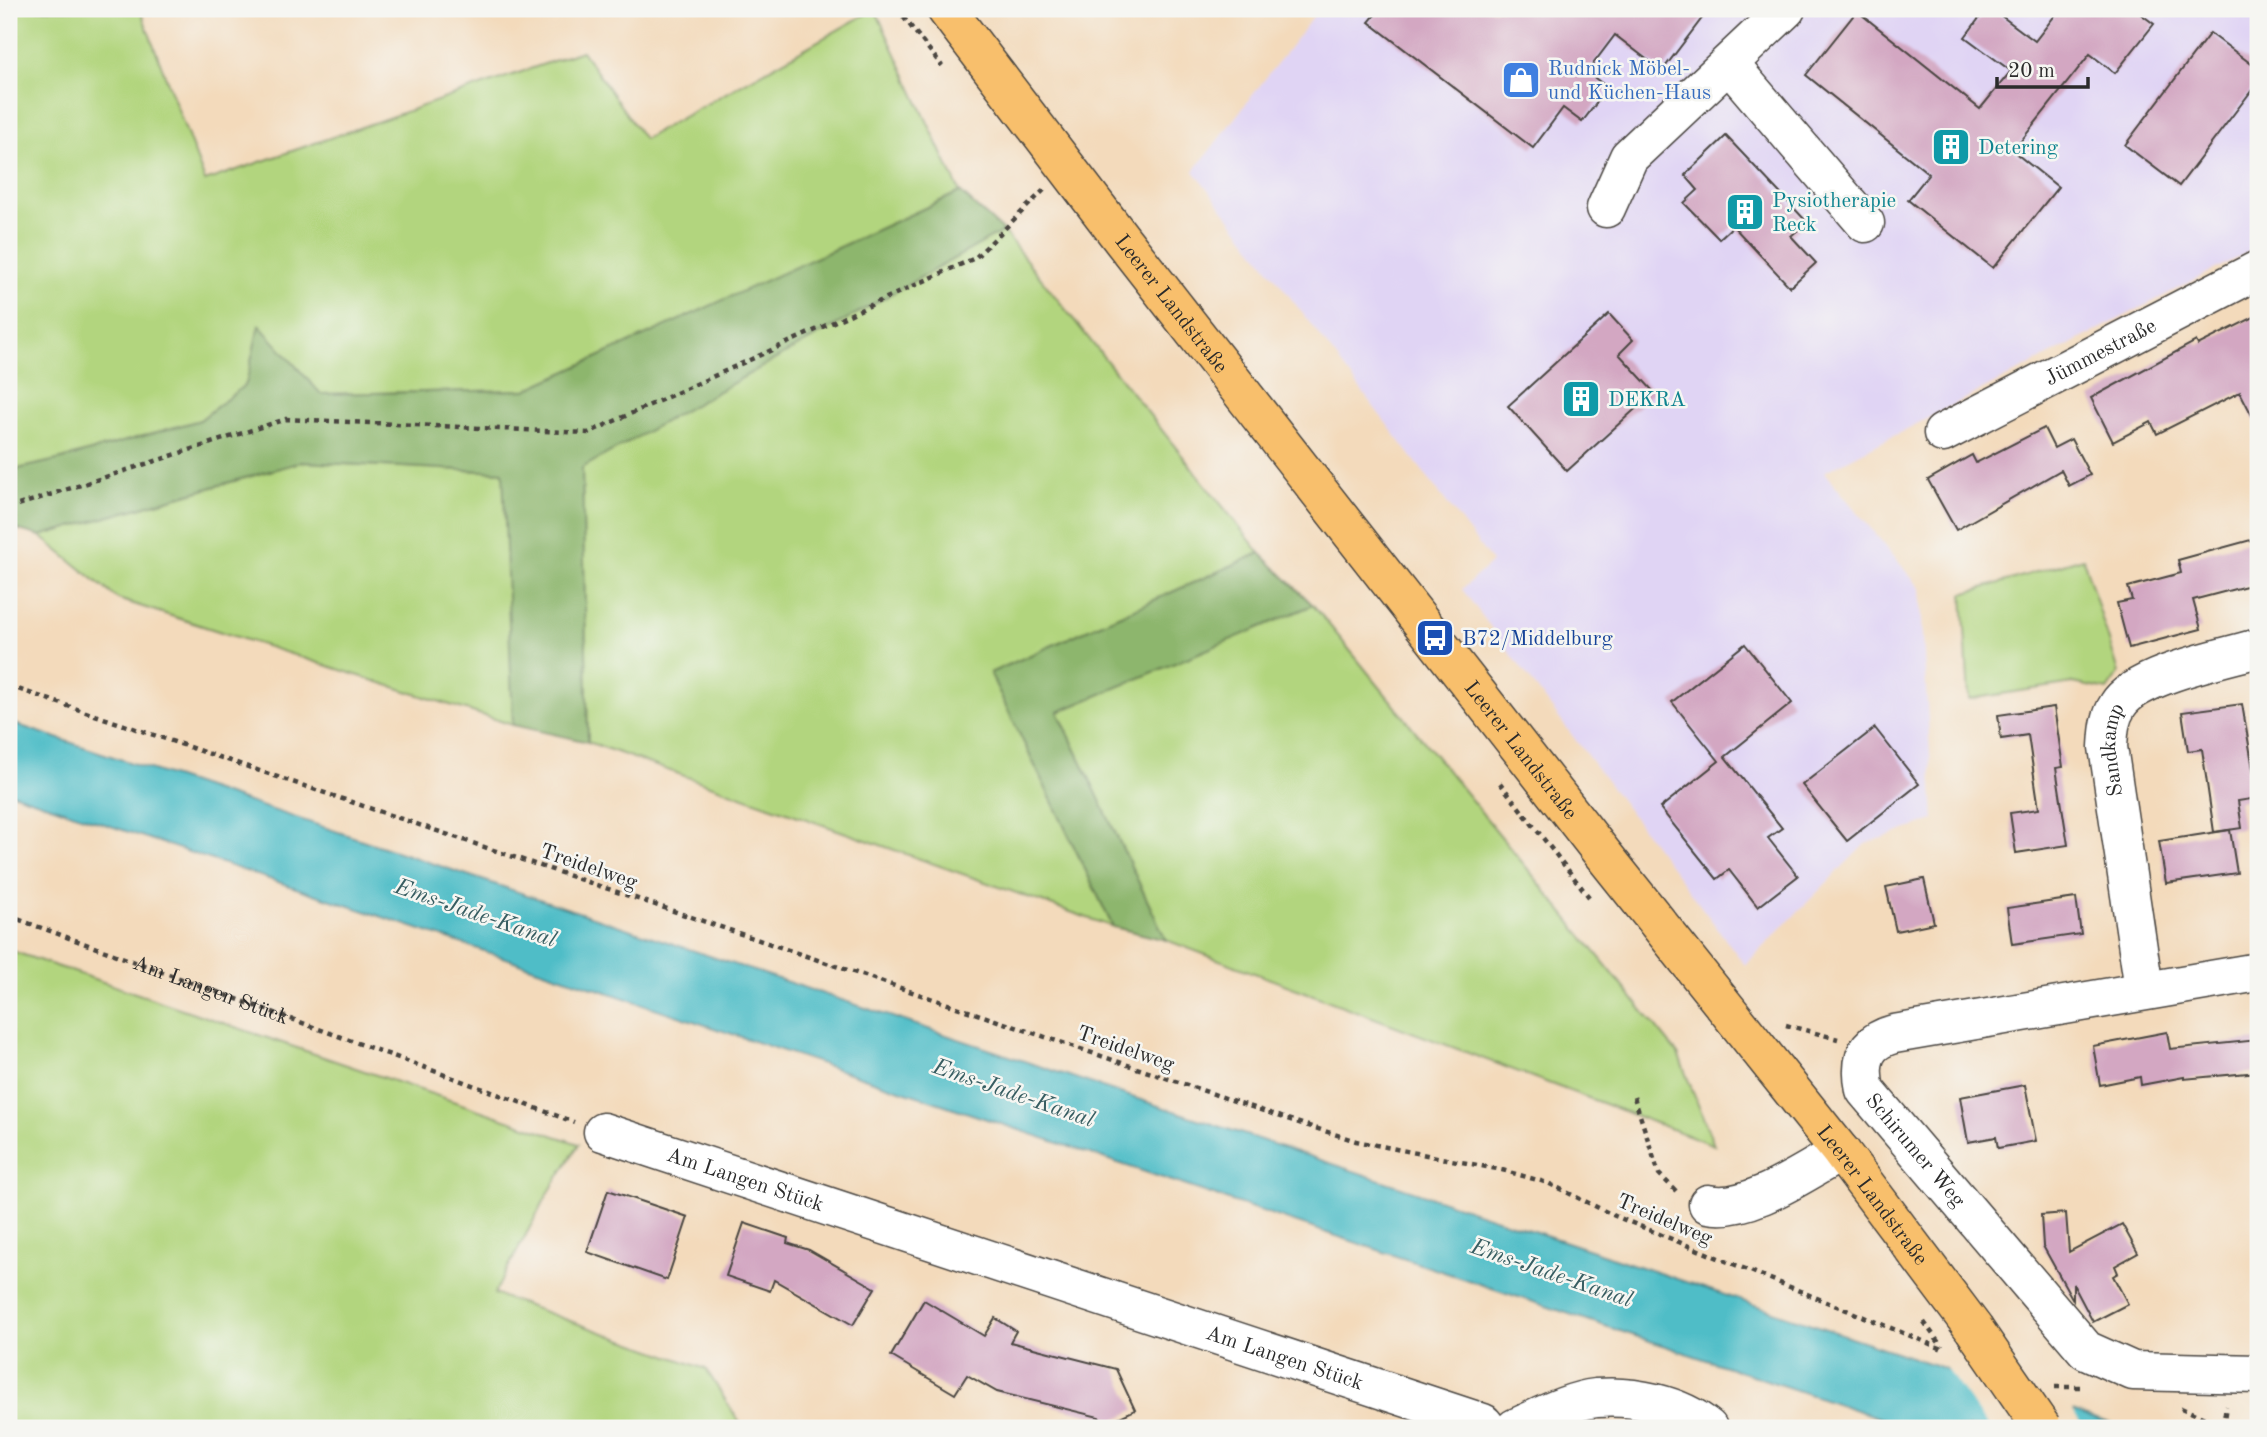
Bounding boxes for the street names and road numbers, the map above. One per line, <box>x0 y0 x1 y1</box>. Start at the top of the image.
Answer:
street label: Leerer Landstraße <box>1110 231 1231 377</box>
street label: Jümmestraße <box>2042 316 2160 390</box>
street label: Leerer Landstraße <box>1460 678 1581 824</box>
street label: Sandkamp <box>2099 700 2129 798</box>
street label: Treidelweg <box>537 841 641 894</box>
street label: Am Langen Stück <box>130 953 291 1029</box>
street label: Treidelweg <box>1074 1023 1178 1076</box>
street label: Schirumer Weg <box>1861 1090 1969 1212</box>
street label: Leerer Landstraße <box>1812 1122 1931 1269</box>
street label: Am Langen Stück <box>664 1145 826 1216</box>
street label: Treidelweg <box>1614 1191 1716 1250</box>
street label: Am Langen Stück <box>1203 1323 1366 1395</box>

